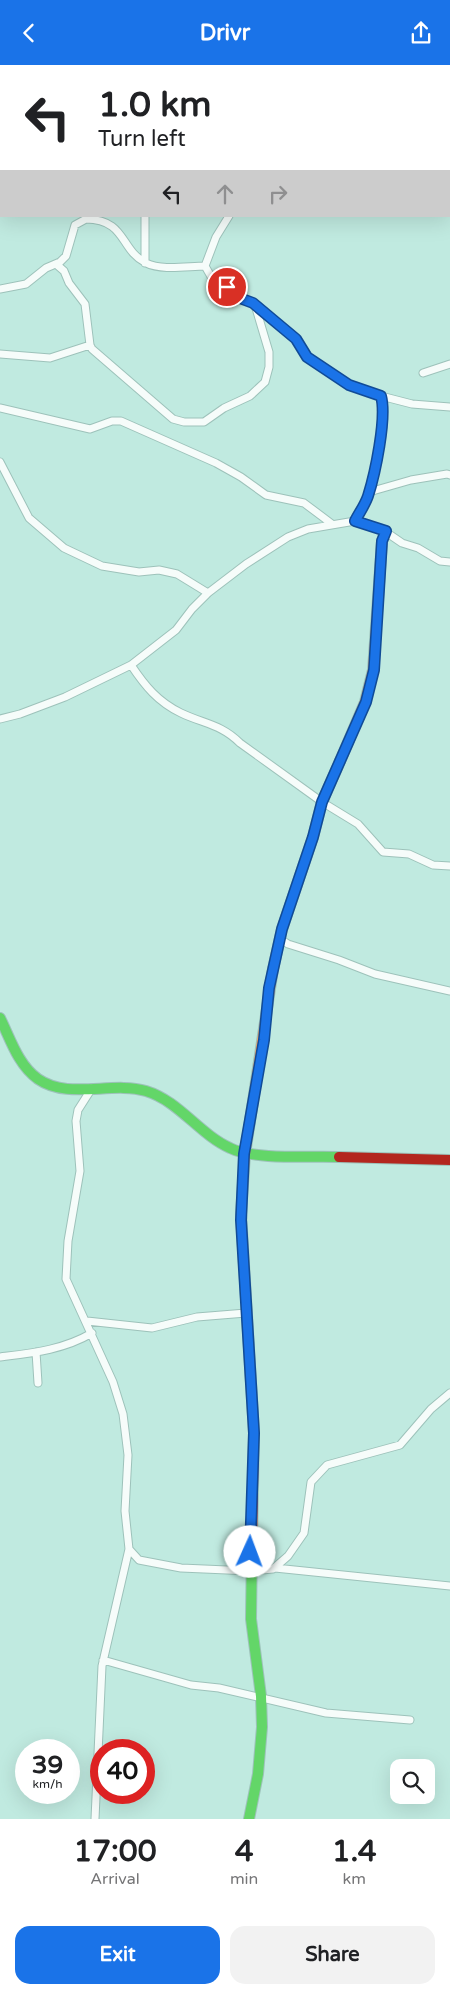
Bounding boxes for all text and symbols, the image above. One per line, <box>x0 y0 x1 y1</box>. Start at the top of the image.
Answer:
icon: back <box>15 19 43 47</box>
icon: share <box>407 19 435 47</box>
text: Drivr <box>200 20 250 46</box>
text: 1.0 km <box>98 84 211 126</box>
icon: left <box>15 85 80 150</box>
text: Turn left <box>98 126 186 152</box>
icon: left <box>158 180 186 208</box>
icon: ahead <box>211 180 239 208</box>
icon: right <box>264 180 292 208</box>
pin <box>206 266 248 308</box>
icon: arrive <box>213 273 241 301</box>
position arrow <box>223 1525 275 1577</box>
speed limit sign: 40 <box>90 1739 155 1804</box>
text: 39 <box>32 1750 63 1780</box>
map controls <box>390 1759 435 1804</box>
button: search <box>390 1759 435 1804</box>
text: km/h <box>32 1777 63 1791</box>
text: 17:00 <box>73 1833 157 1870</box>
text: 4 <box>235 1833 254 1870</box>
text: 1.4 <box>332 1833 377 1870</box>
text: Arrival <box>90 1869 140 1889</box>
text: min <box>230 1869 258 1889</box>
text: km <box>342 1869 366 1889</box>
button: Exit <box>15 1926 220 1984</box>
button: Share <box>230 1926 435 1984</box>

